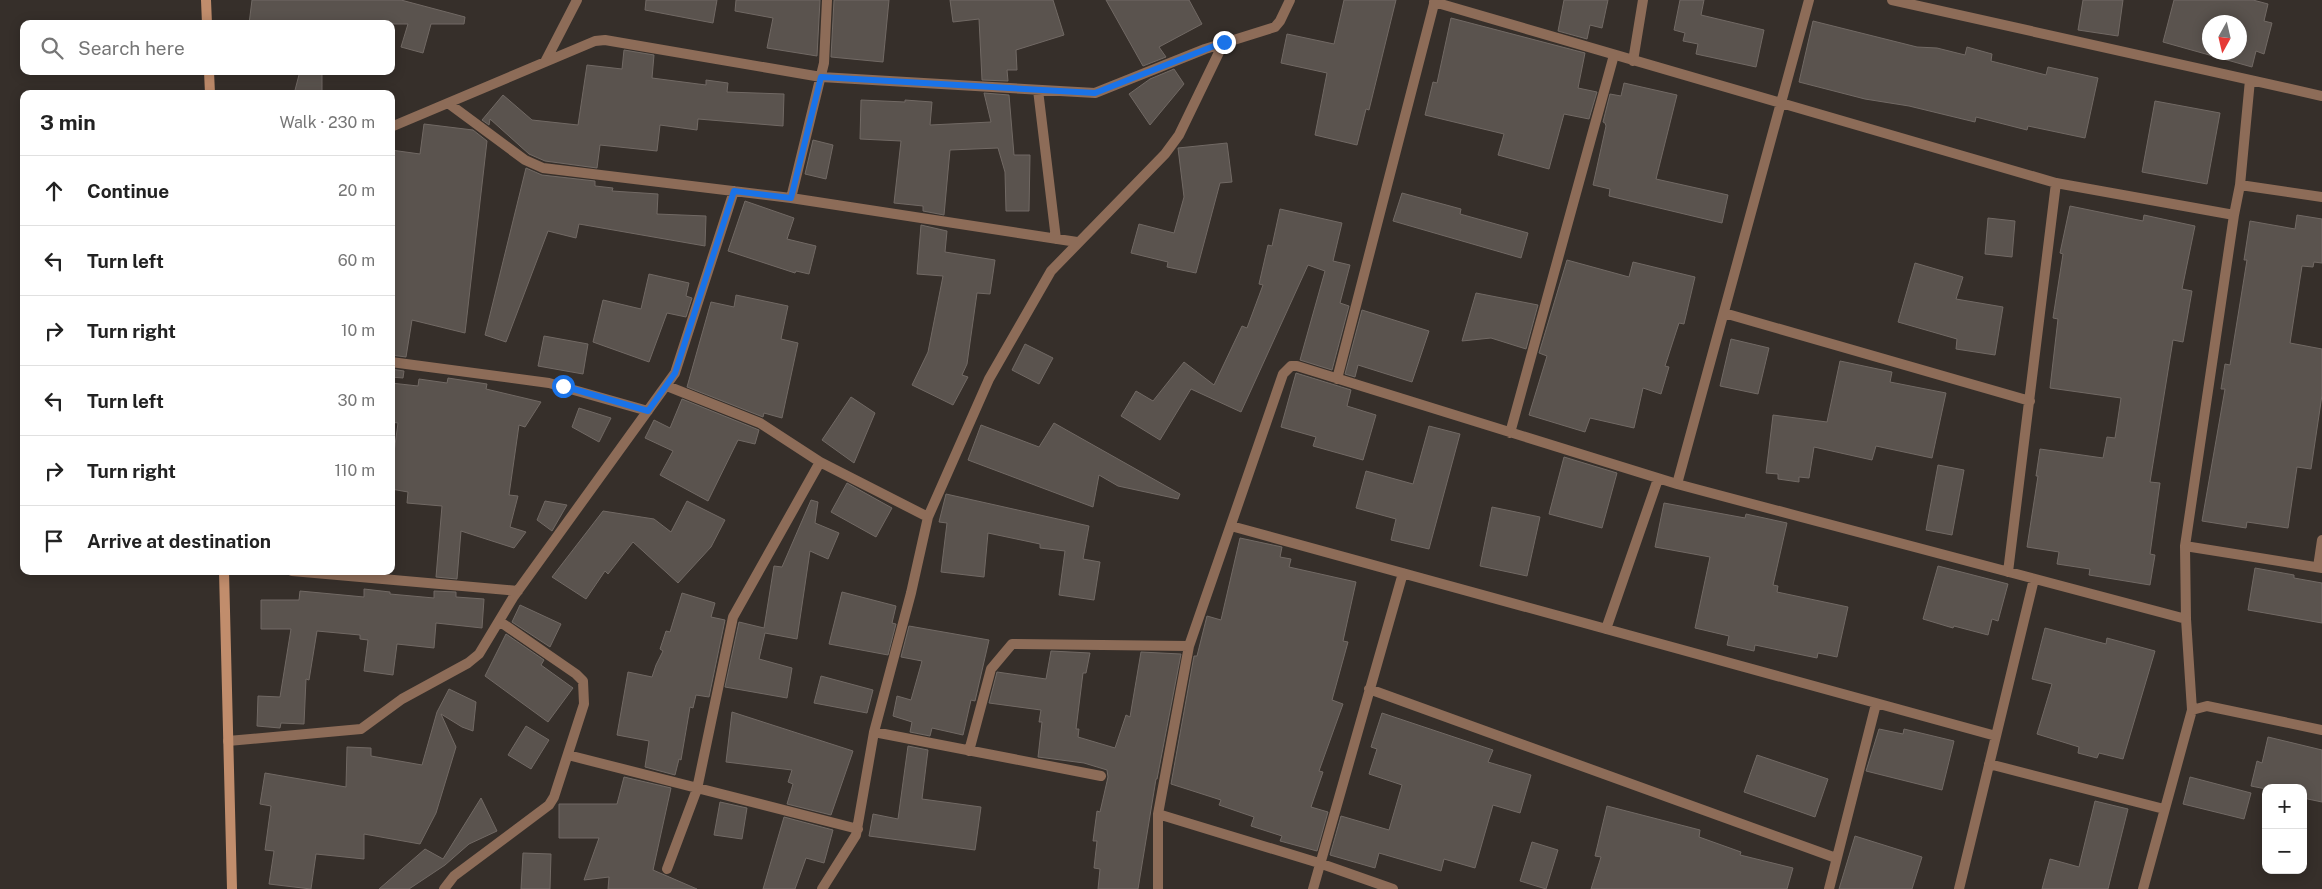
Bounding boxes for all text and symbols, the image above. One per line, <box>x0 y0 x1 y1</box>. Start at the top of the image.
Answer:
north arrow <box>2202 15 2247 60</box>
search box <box>20 20 395 75</box>
route end <box>1213 31 1236 54</box>
icon: search <box>38 34 66 62</box>
text: Search here <box>78 37 185 59</box>
text: 3 min <box>40 110 96 135</box>
text: Walk · 230 m <box>279 113 375 132</box>
icon: ahead <box>40 177 68 205</box>
text: Continue <box>87 180 169 202</box>
text: 20 m <box>338 181 375 200</box>
icon: left <box>40 247 68 275</box>
text: Turn left <box>87 250 164 272</box>
text: 60 m <box>338 251 375 270</box>
icon: right <box>40 317 68 345</box>
text: Turn right <box>87 320 176 342</box>
text: 10 m <box>341 321 375 340</box>
route start <box>552 375 575 398</box>
icon: left <box>40 387 68 415</box>
text: Turn left <box>87 390 164 412</box>
text: 30 m <box>338 391 375 410</box>
icon: right <box>40 457 68 485</box>
text: Turn right <box>87 460 176 482</box>
text: 110 m <box>334 461 375 480</box>
icon: arrive <box>40 527 68 555</box>
text: Arrive at destination <box>87 530 271 552</box>
map controls <box>2262 784 2307 874</box>
button: + <box>2262 784 2307 829</box>
button: − <box>2262 829 2307 874</box>

